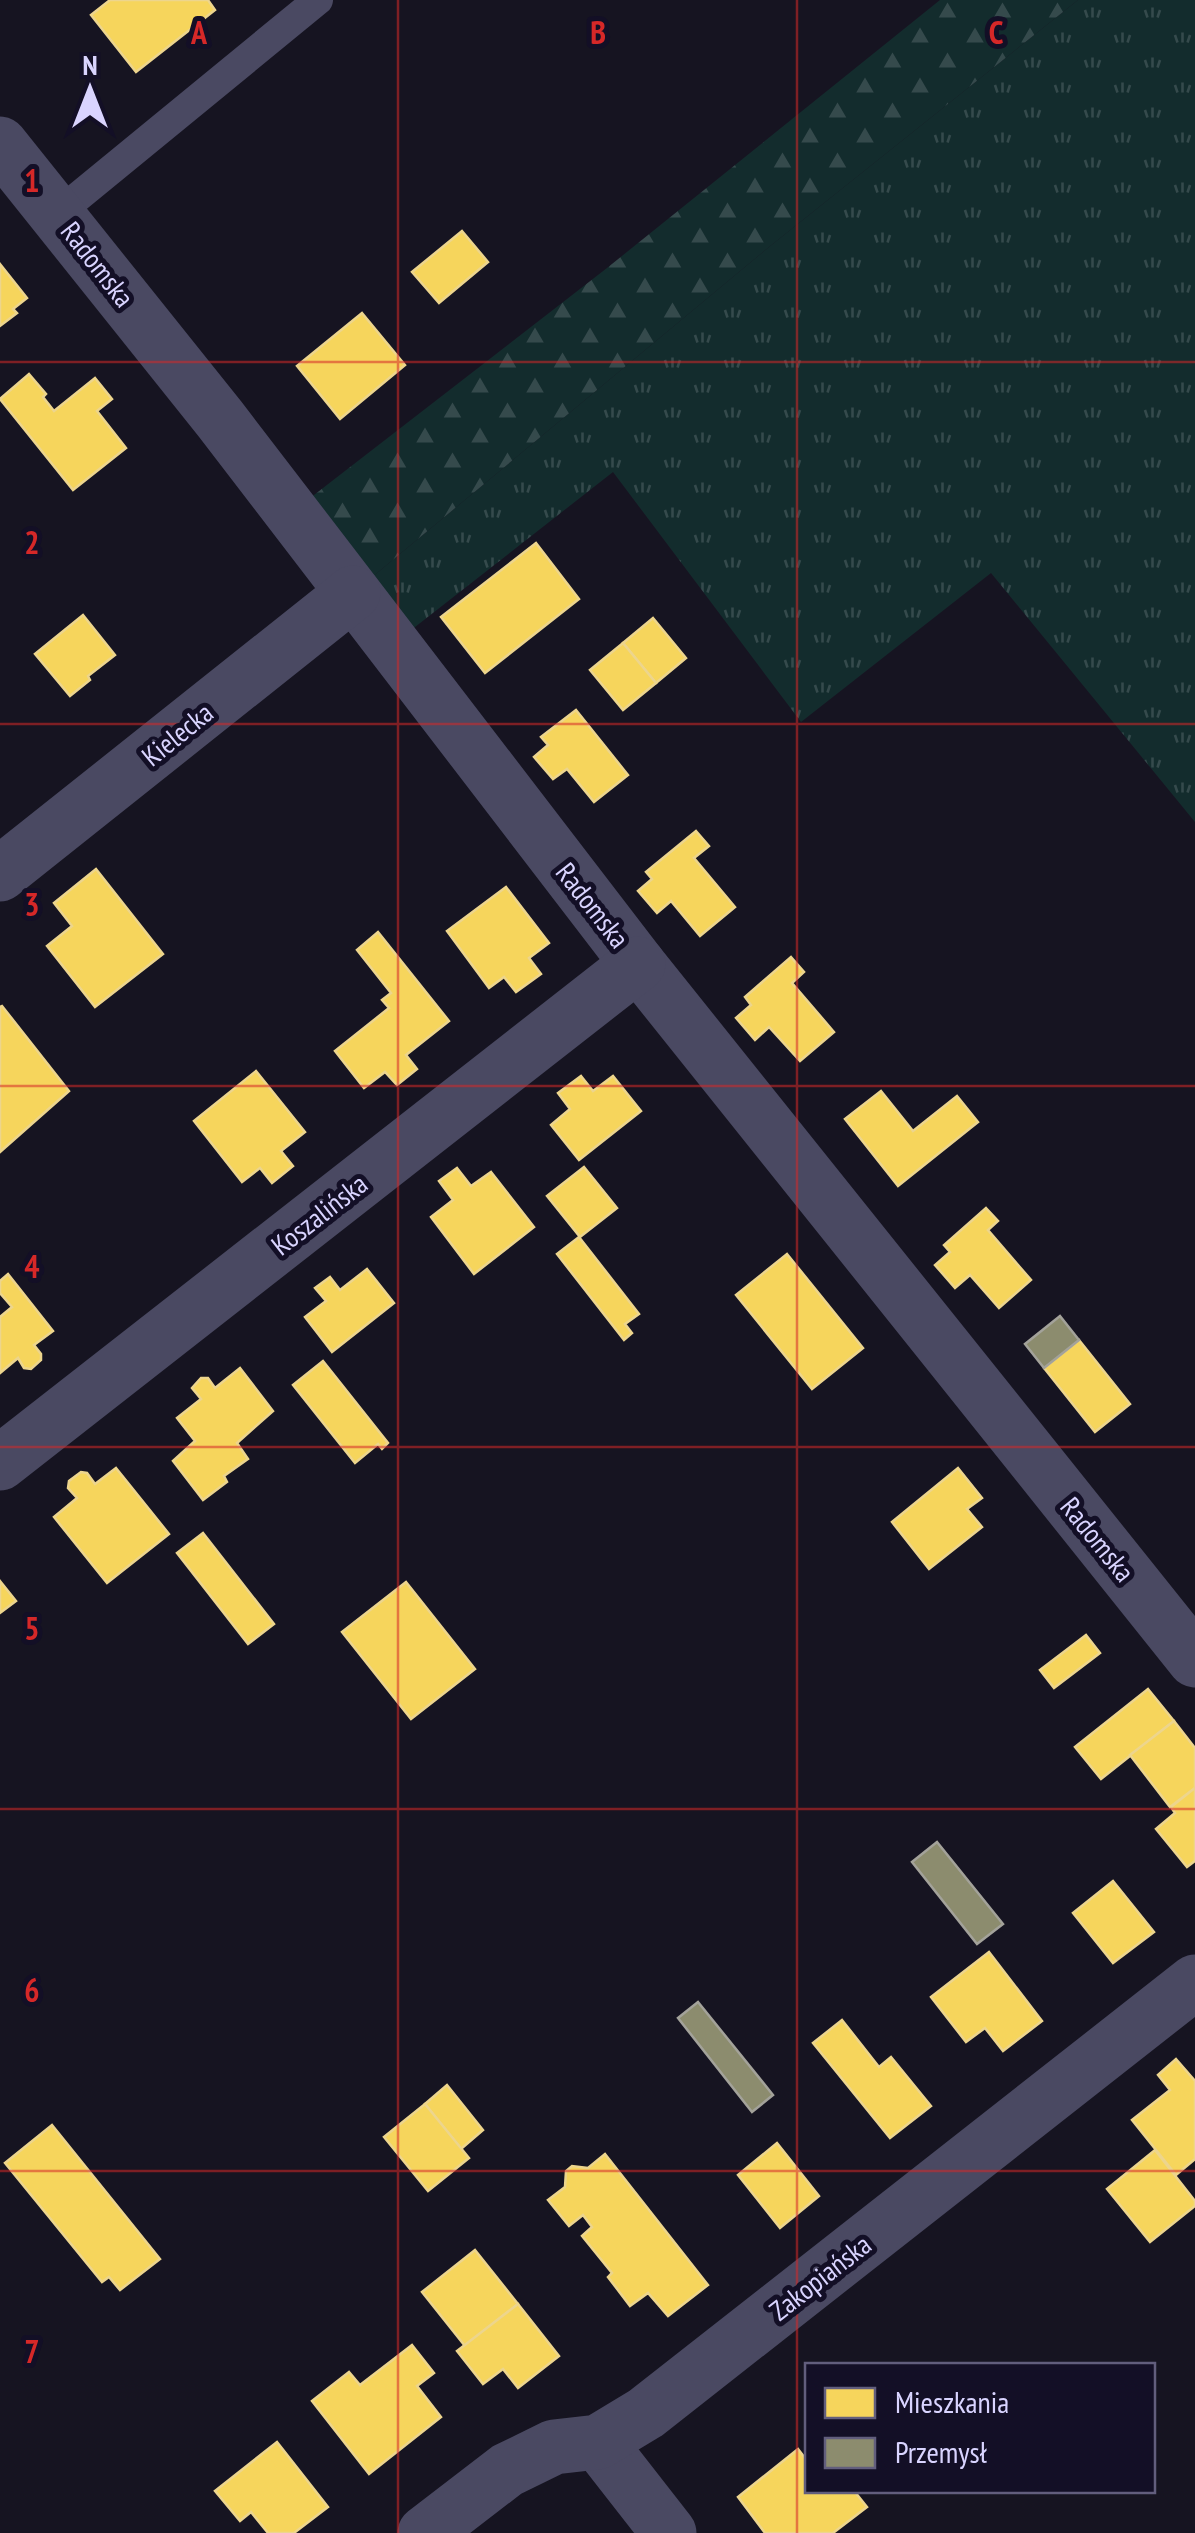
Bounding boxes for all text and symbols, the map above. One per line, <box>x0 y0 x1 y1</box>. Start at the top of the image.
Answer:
text: A <box>190 11 208 53</box>
text: B <box>590 11 606 53</box>
text: C <box>989 11 1004 53</box>
north arrow <box>40 40 140 140</box>
text: N <box>82 46 98 83</box>
text: 1 <box>24 159 40 201</box>
street label: Radomska <box>53 214 143 314</box>
text: 2 <box>24 521 40 563</box>
street label: Kielecka <box>134 694 220 774</box>
street label: Radomska <box>548 855 638 955</box>
text: 3 <box>24 883 40 925</box>
street label: Koszalińska <box>263 1165 375 1263</box>
text: 4 <box>24 1245 40 1287</box>
street label: Radomska <box>1053 1489 1143 1589</box>
text: 5 <box>24 1607 40 1649</box>
text: 6 <box>24 1969 40 2011</box>
street label: Zakopiańska <box>762 2226 878 2328</box>
text: 7 <box>24 2330 40 2372</box>
legend <box>805 2363 1155 2493</box>
text: Mieszkania <box>895 2382 1009 2421</box>
text: Przemysł <box>895 2432 987 2471</box>

